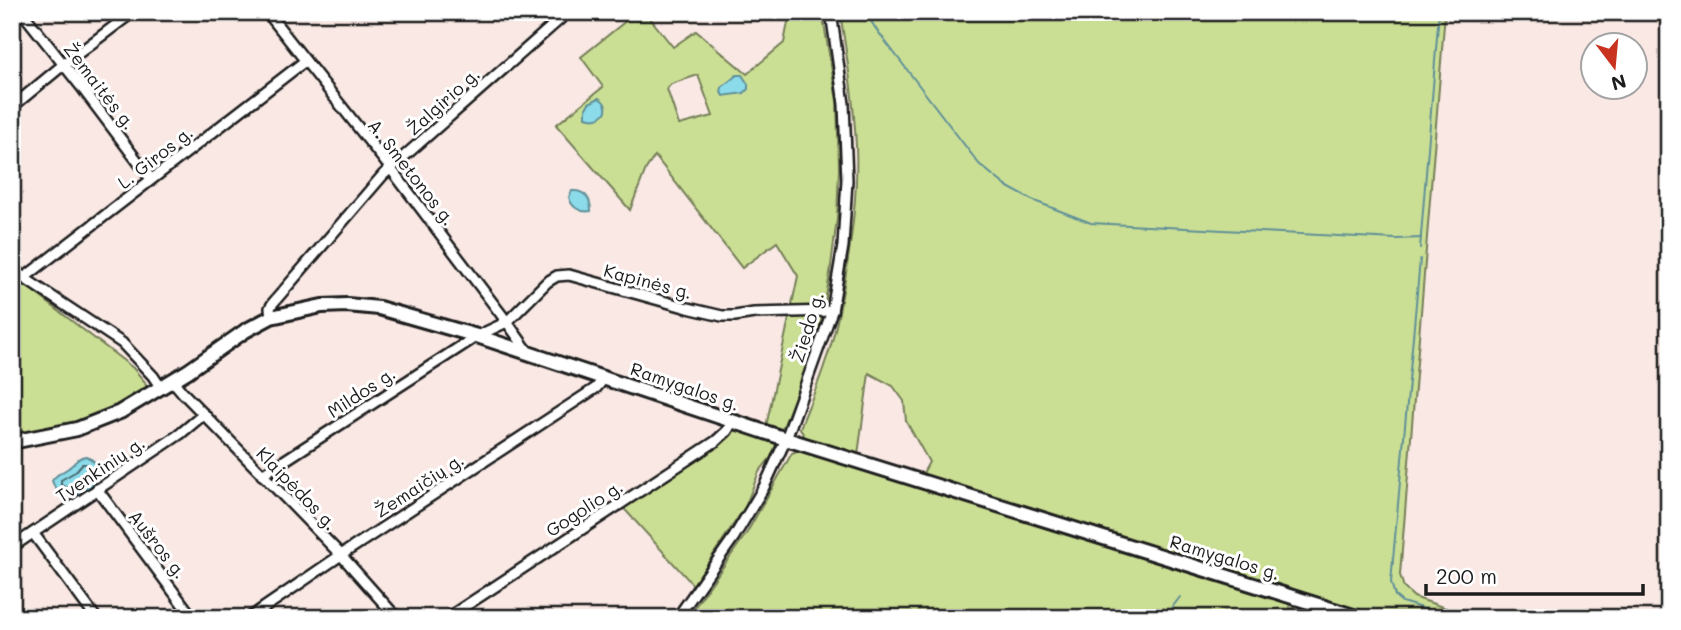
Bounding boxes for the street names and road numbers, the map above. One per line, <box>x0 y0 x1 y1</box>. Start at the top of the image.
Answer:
street label: Žemaitės g. <box>59 38 141 134</box>
street label: Žalgirio g. <box>401 62 485 140</box>
street label: A. Smetonos g. <box>363 114 461 230</box>
street label: L. Giros g. <box>112 120 198 194</box>
street label: Kapinės g. <box>601 258 695 304</box>
street label: Žiedo g. <box>785 289 829 365</box>
street label: Ramygalos g. <box>627 356 743 416</box>
street label: Mildos g. <box>322 361 400 423</box>
street label: Tvenkinių g. <box>51 430 149 508</box>
street label: Klaipėdos g. <box>251 441 343 535</box>
street label: Žemaičių g. <box>370 447 468 523</box>
street label: Gogolio g. <box>541 474 627 542</box>
street label: Aušros g. <box>124 505 192 583</box>
street label: Ramygalos g. <box>1167 529 1283 585</box>

